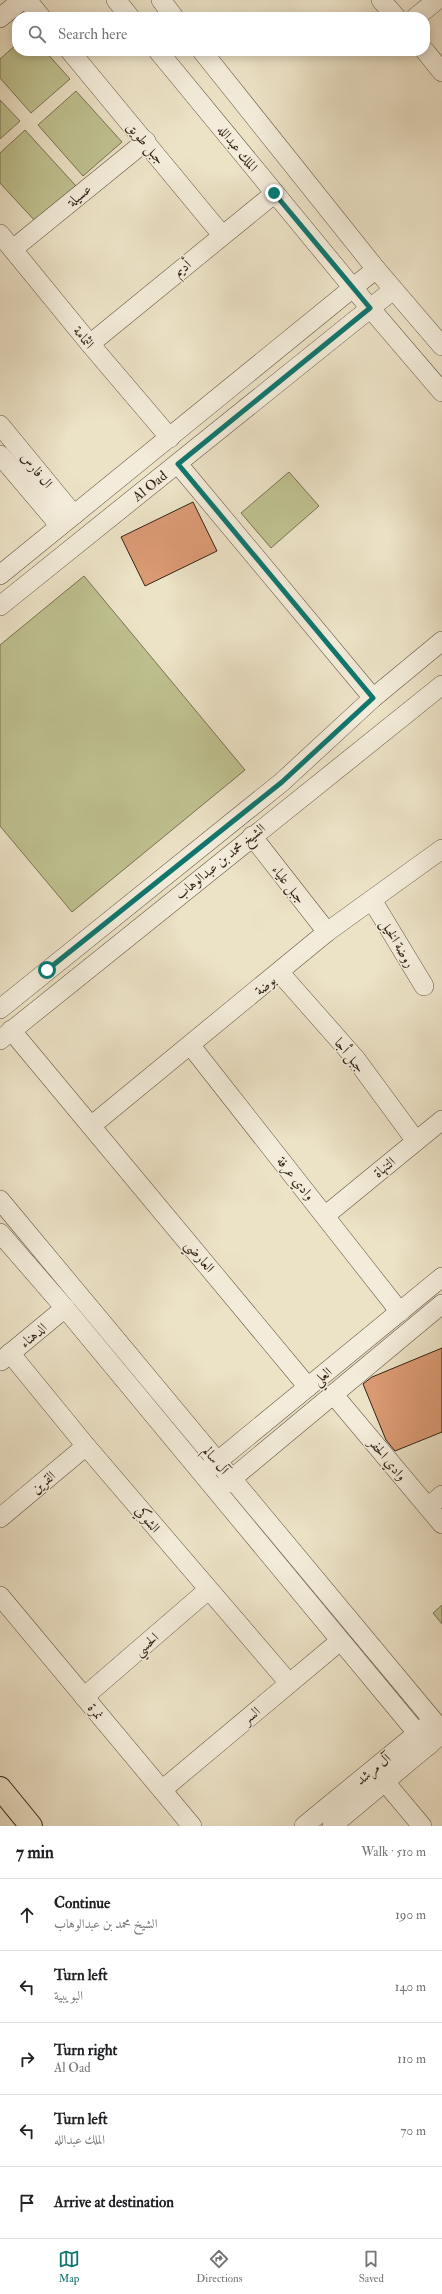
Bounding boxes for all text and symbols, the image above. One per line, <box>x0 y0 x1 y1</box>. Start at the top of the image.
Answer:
search box <box>12 12 430 56</box>
icon: search <box>26 23 48 45</box>
text: Search here <box>58 25 127 44</box>
street label: جبل طويق <box>121 119 168 169</box>
street label: الملك عبدالله <box>214 122 262 175</box>
street label: عسيلة <box>63 180 95 211</box>
route end <box>265 184 283 202</box>
street label: أديم <box>169 254 198 284</box>
street label: الثمامة <box>69 323 98 352</box>
street label: ال فارس <box>17 449 56 492</box>
street label: Al Oad <box>128 467 171 506</box>
street label: الشيخ محمد بن عبدالوهاب <box>172 820 271 906</box>
street label: جبل علياء <box>267 861 309 908</box>
street label: روضة الخيل <box>375 916 419 972</box>
route start <box>38 961 56 979</box>
street label: بوضة <box>251 971 280 999</box>
street label: جبل أجا <box>329 1033 370 1077</box>
street label: وادي عرفة <box>271 1153 318 1205</box>
street label: التنهاة <box>370 1153 400 1182</box>
street label: العارضي <box>177 1237 218 1279</box>
street label: الدهناء <box>16 1319 50 1352</box>
street label: العلي <box>309 1364 338 1392</box>
street label: وادي الحفر <box>361 1433 410 1486</box>
street label: آل سالم <box>196 1443 234 1482</box>
street label: القرين <box>28 1467 59 1497</box>
street label: الشوكي <box>129 1502 165 1538</box>
street label: الحسي <box>130 1629 166 1664</box>
street label: نمرة <box>84 1700 107 1723</box>
street label: السر <box>237 1703 265 1730</box>
street label: آل مرشد <box>352 1749 397 1790</box>
text: 7 min <box>16 1842 54 1863</box>
text: Walk · 510 m <box>361 1844 426 1860</box>
text: Continue <box>54 1894 110 1913</box>
icon: ahead <box>16 1904 38 1926</box>
text: 190 m <box>395 1907 426 1923</box>
text: الشيخ محمد بن عبدالوهاب <box>54 1916 157 1932</box>
text: Turn left <box>54 1966 108 1985</box>
icon: left <box>16 1976 38 1998</box>
text: 140 m <box>395 1979 426 1995</box>
text: البويبية <box>54 1988 83 2004</box>
text: Turn right <box>54 2041 117 2060</box>
icon: right <box>16 2048 38 2070</box>
text: 110 m <box>397 2051 426 2067</box>
text: Al Oad <box>54 2060 91 2076</box>
text: Turn left <box>54 2110 108 2129</box>
icon: left <box>16 2120 38 2142</box>
text: 70 m <box>401 2123 426 2139</box>
text: الملك عبدالله <box>54 2132 105 2148</box>
icon: arrive <box>16 2192 38 2214</box>
text: Arrive at destination <box>54 2193 174 2212</box>
tab: Map <box>58 2248 80 2285</box>
tab: Directions <box>196 2248 243 2285</box>
tab: Saved <box>359 2248 384 2285</box>

